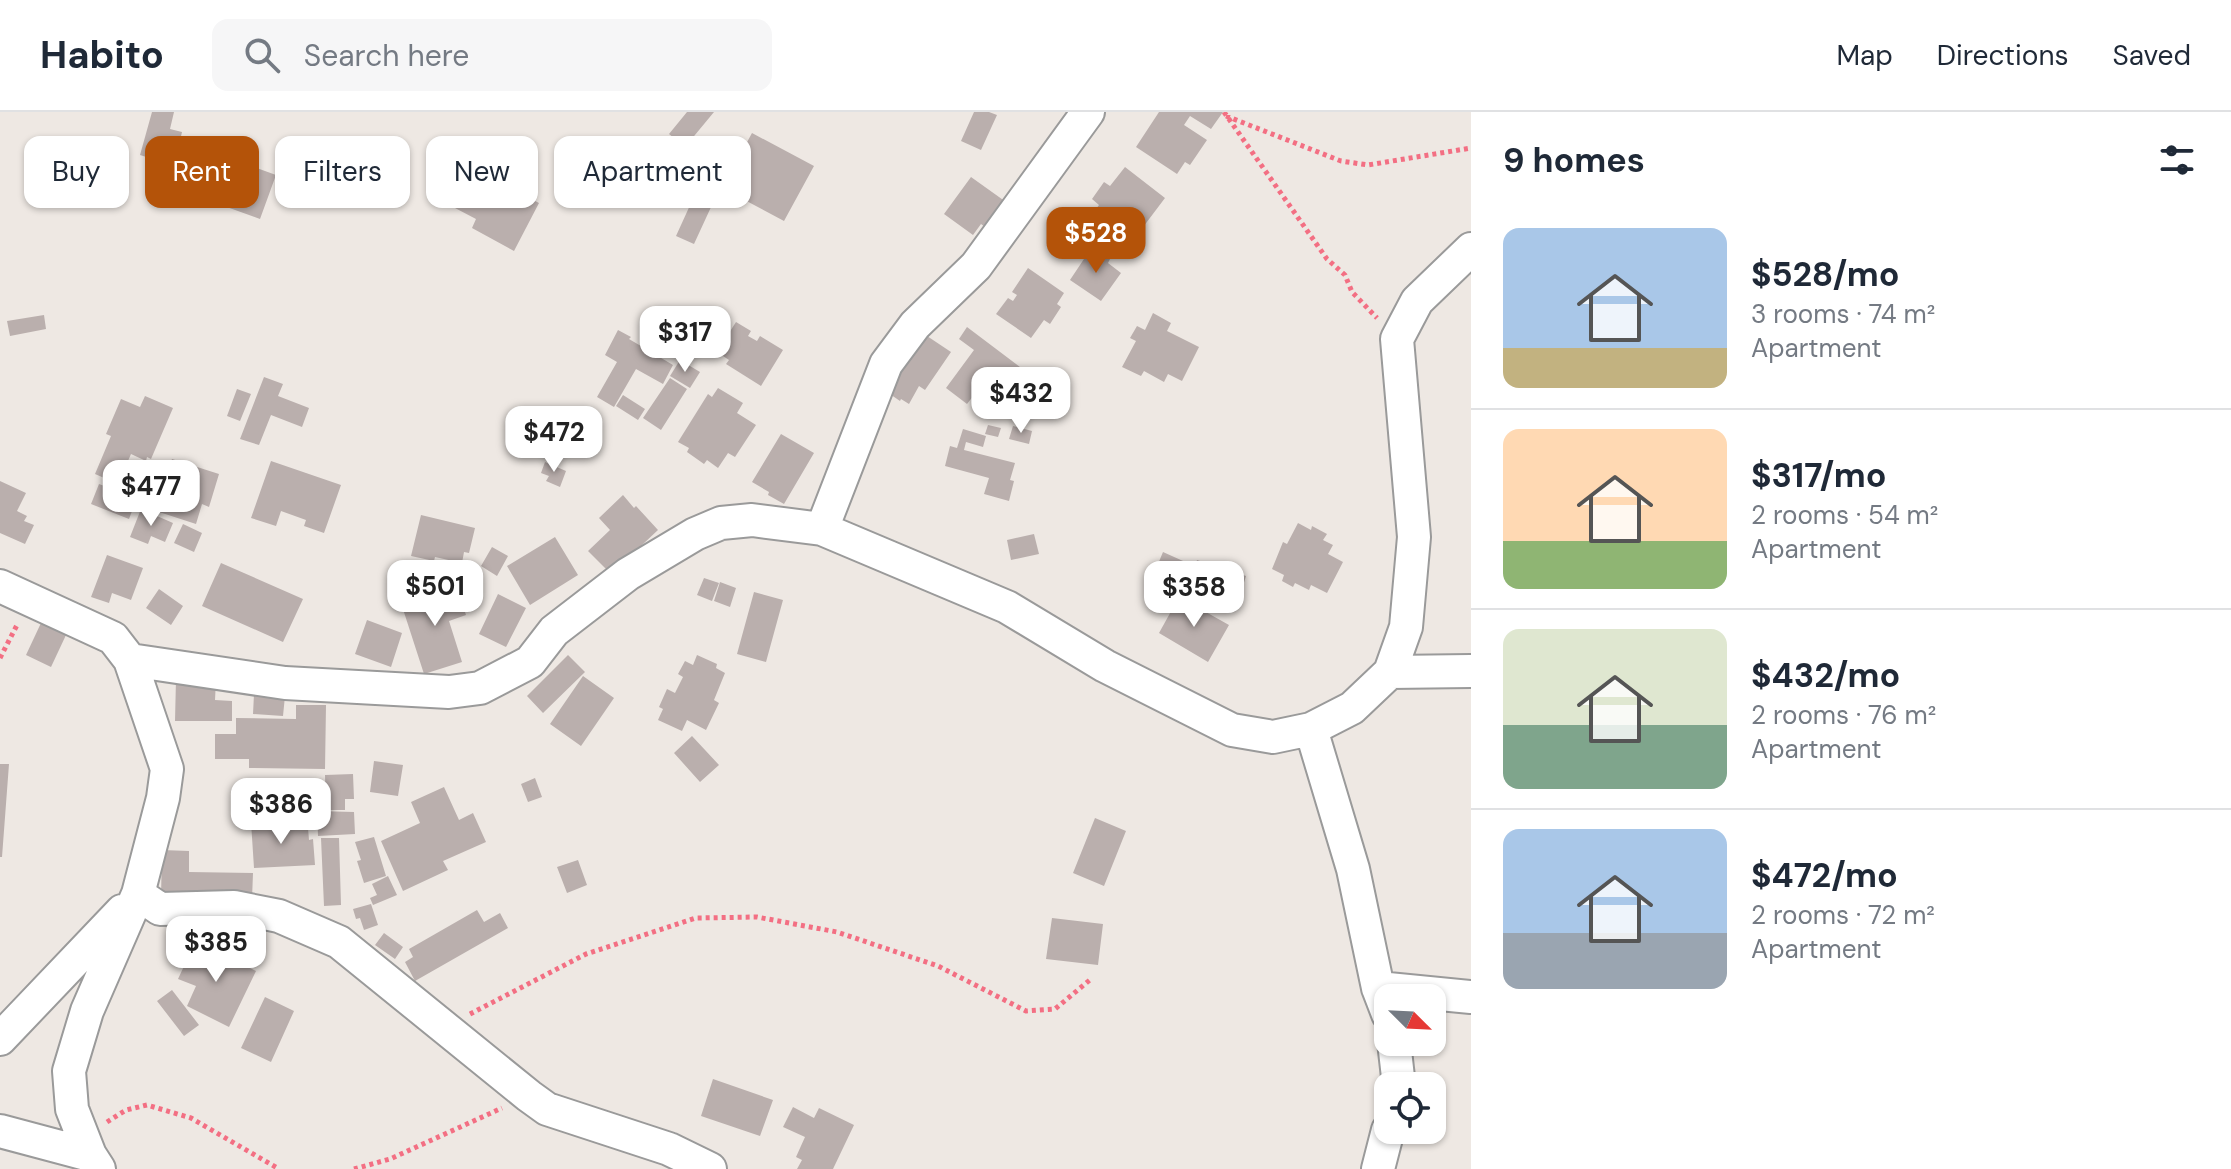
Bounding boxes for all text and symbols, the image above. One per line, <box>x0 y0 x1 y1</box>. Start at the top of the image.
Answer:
search box <box>212 19 772 91</box>
text: Habito <box>40 30 164 80</box>
icon: search <box>240 33 284 77</box>
text: Search here <box>304 36 469 75</box>
text: Map <box>1836 37 1893 74</box>
text: Directions <box>1937 37 2069 74</box>
text: Saved <box>2113 37 2191 74</box>
chip: Buy <box>24 136 129 208</box>
chip: Rent <box>145 136 259 208</box>
chip: Filters <box>275 136 410 208</box>
chip: New <box>426 136 538 208</box>
chip: Apartment <box>554 136 751 208</box>
text: 9 homes <box>1503 138 1645 183</box>
icon: filters <box>2155 138 2199 182</box>
pin: $528 <box>1049 207 1143 275</box>
text: $528 <box>1065 216 1127 250</box>
text: $528/mo <box>1751 252 1899 297</box>
icon: home <box>1567 260 1663 356</box>
text: 3 rooms · 74 m² <box>1751 297 1935 331</box>
pin: $317 <box>638 306 732 374</box>
text: $317 <box>658 315 712 349</box>
text: Apartment <box>1751 331 1882 365</box>
pin: $432 <box>974 367 1068 435</box>
text: $432 <box>989 376 1053 410</box>
pin: $472 <box>507 406 601 474</box>
text: $472 <box>523 415 585 449</box>
text: $317/mo <box>1751 453 1886 498</box>
pin: $477 <box>104 460 198 528</box>
icon: home <box>1567 461 1663 557</box>
text: $477 <box>121 469 181 503</box>
text: 2 rooms · 54 m² <box>1751 498 1938 532</box>
text: Apartment <box>1751 532 1882 566</box>
pin: $501 <box>388 560 482 628</box>
pin: $358 <box>1147 561 1241 629</box>
text: $501 <box>405 569 465 603</box>
text: $358 <box>1162 570 1226 604</box>
text: $432/mo <box>1751 653 1900 698</box>
icon: home <box>1567 661 1663 757</box>
text: 2 rooms · 76 m² <box>1751 698 1936 732</box>
text: Apartment <box>1751 732 1882 766</box>
pin: $386 <box>234 778 328 846</box>
text: $386 <box>249 787 313 821</box>
text: $472/mo <box>1751 853 1898 898</box>
icon: home <box>1567 861 1663 957</box>
text: 2 rooms · 72 m² <box>1751 898 1935 932</box>
pin: $385 <box>169 916 263 984</box>
text: $385 <box>184 925 248 959</box>
text: Apartment <box>1751 932 1882 966</box>
north arrow <box>1374 984 1446 1056</box>
map controls <box>1374 984 1446 1144</box>
button: locate <box>1374 1072 1446 1144</box>

